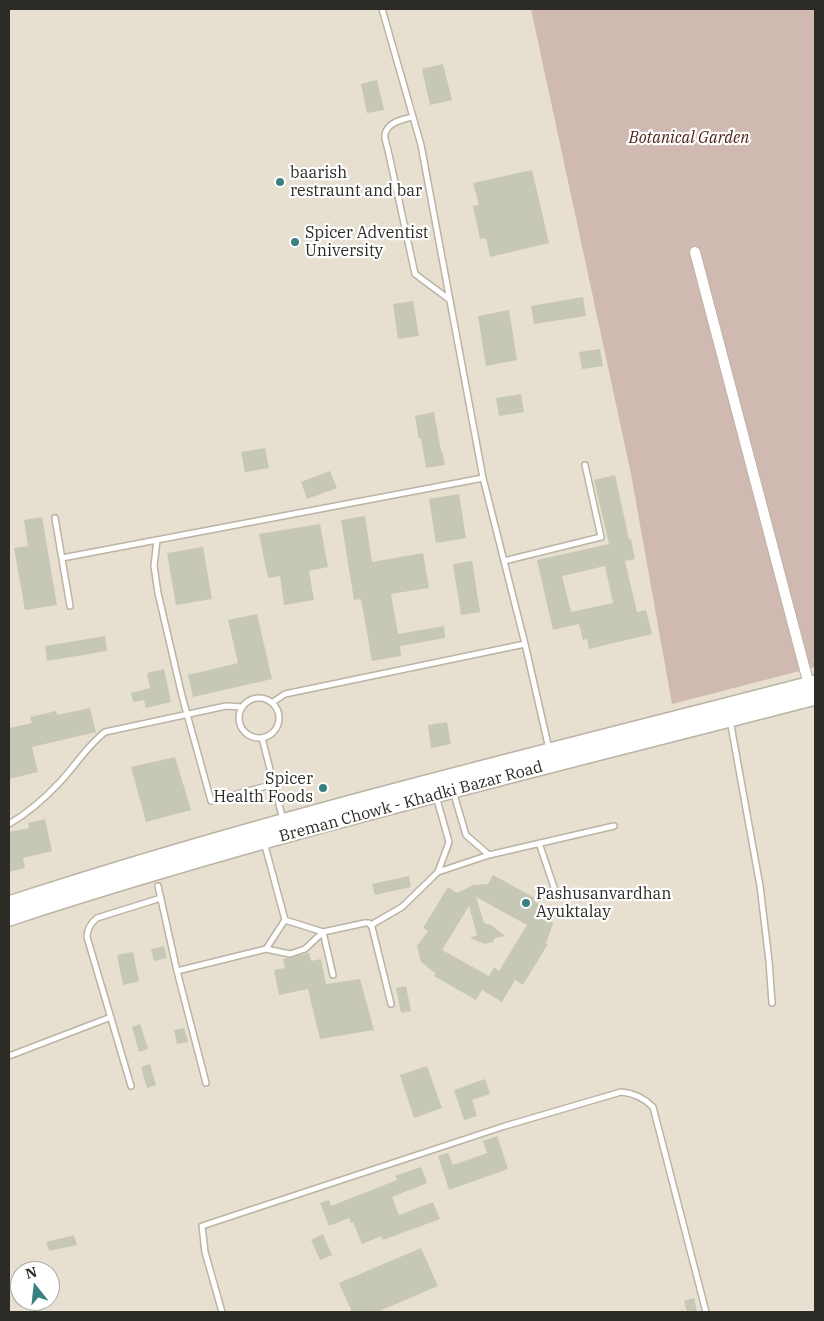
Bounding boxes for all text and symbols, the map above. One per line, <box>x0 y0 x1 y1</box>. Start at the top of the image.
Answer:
park label: Botanical Garden <box>629 128 749 148</box>
place label: baarish restraunt and bar <box>290 163 422 201</box>
marker: baarish restraunt and bar <box>274 176 286 188</box>
place label: Spicer Adventist University <box>305 223 428 261</box>
marker: Spicer Adventist University <box>289 236 301 248</box>
street label: Breman Chowk - Khadki Bazar Road <box>277 758 545 846</box>
place label: Spicer Health Foods <box>214 769 313 807</box>
marker: Spicer Health Foods <box>317 782 329 794</box>
place label: Pashusanvardhan Ayuktalay <box>536 884 672 922</box>
marker: Pashusanvardhan Ayuktalay <box>520 897 532 909</box>
north arrow <box>10 1261 60 1311</box>
text: N <box>23 1262 39 1283</box>

